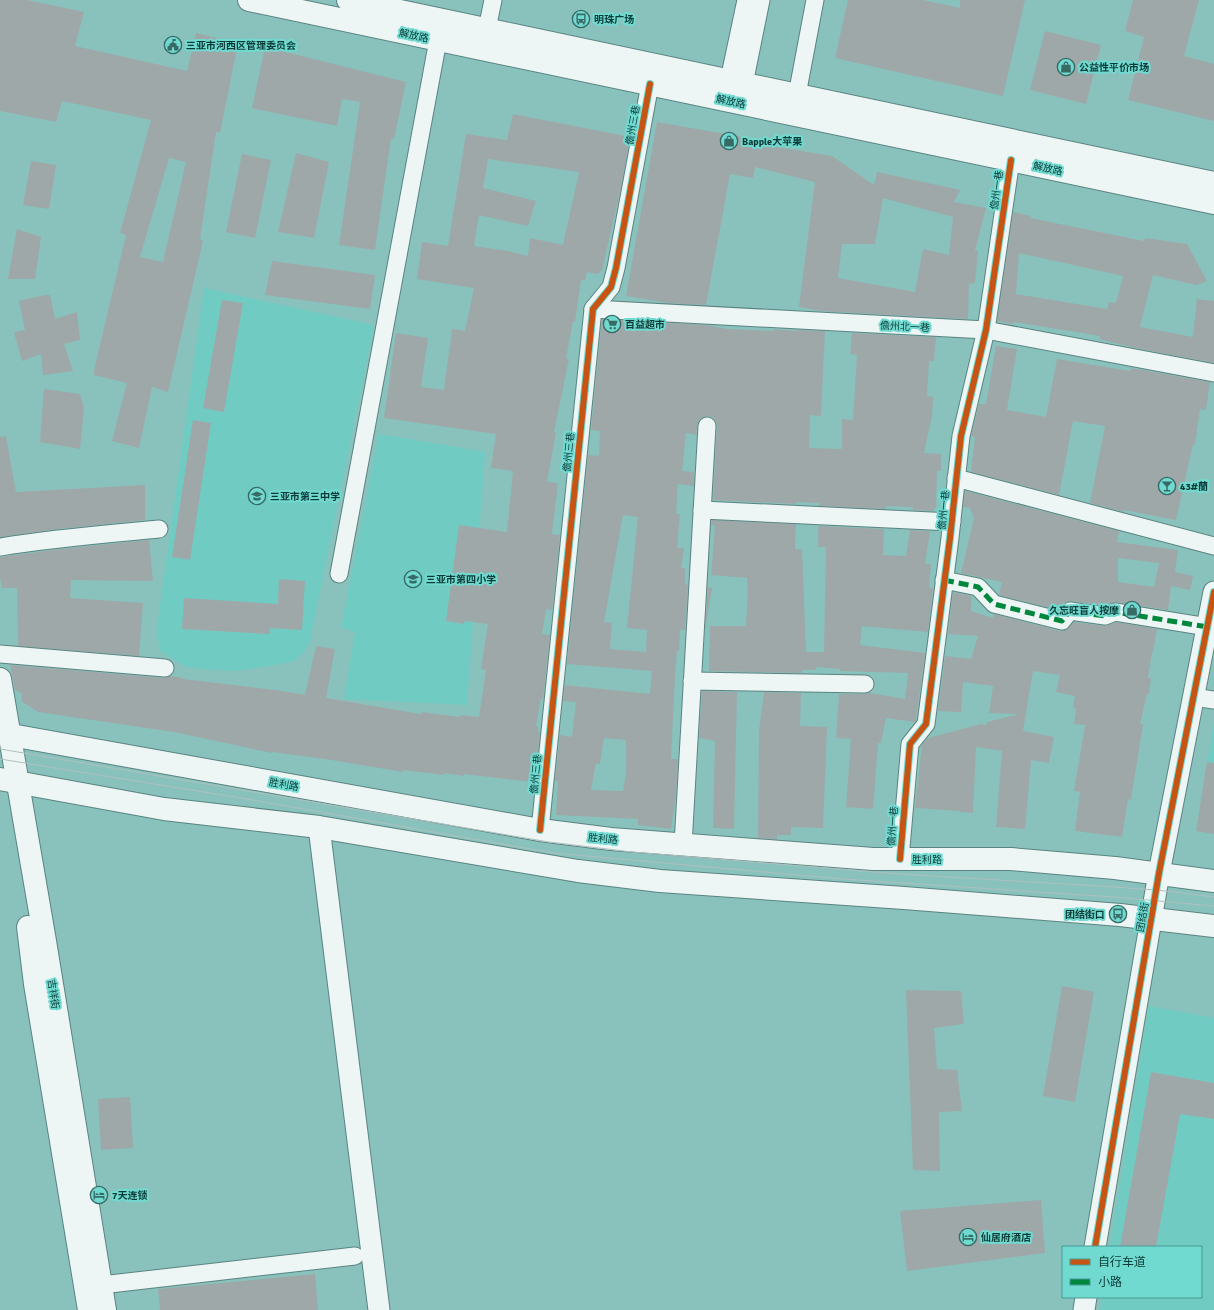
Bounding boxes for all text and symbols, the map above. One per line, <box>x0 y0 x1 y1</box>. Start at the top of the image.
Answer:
bus stop icon: 明珠广场 <box>571 9 591 29</box>
place label: 明珠广场 <box>594 14 634 26</box>
street label: 解放路 <box>398 27 430 45</box>
public building icon: 三亚市河西区管理委员会 <box>163 35 183 55</box>
place label: 三亚市河西区管理委员会 <box>186 40 296 52</box>
shop icon: 公益性平价市场 <box>1056 57 1076 77</box>
place label: 公益性平价市场 <box>1079 62 1149 74</box>
street label: 解放路 <box>715 93 747 111</box>
street label: 儋州三巷 <box>624 104 642 146</box>
shop icon: Bapple大苹果 <box>719 131 739 151</box>
place label: Bapple大苹果 <box>742 136 803 148</box>
street label: 解放路 <box>1032 160 1064 178</box>
street label: 儋州一巷 <box>988 169 1006 211</box>
supermarket icon: 百益超市 <box>602 314 622 334</box>
place label: 百益超市 <box>625 319 665 331</box>
street label: 儋州北一巷 <box>880 320 930 334</box>
street label: 儋州三巷 <box>561 432 577 473</box>
bar icon: 43#蘭 <box>1157 476 1177 496</box>
place label: 43#蘭 <box>1180 481 1208 493</box>
school or university icon: 三亚市第三中学 <box>247 486 267 506</box>
street label: 儋州一巷 <box>936 490 952 531</box>
place label: 三亚市第三中学 <box>270 491 340 503</box>
school or university icon: 三亚市第四小学 <box>403 569 423 589</box>
place label: 三亚市第四小学 <box>426 574 496 586</box>
shop icon: 久忘旺盲人按摩 <box>1122 600 1142 620</box>
place label: 久忘旺盲人按摩 <box>1049 604 1119 617</box>
street label: 儋州三巷 <box>528 754 544 795</box>
street label: 胜利路 <box>268 776 300 793</box>
street label: 儋州一巷 <box>885 806 901 847</box>
street label: 胜利路 <box>587 831 618 847</box>
street label: 胜利路 <box>912 854 942 866</box>
street label: 团结街 <box>1134 901 1151 933</box>
bus stop icon: 团结街口 <box>1108 904 1128 924</box>
place label: 团结街口 <box>1065 909 1105 921</box>
street label: 吉祥街 <box>45 978 61 1010</box>
hotel icon: 7天连锁 <box>89 1185 109 1205</box>
place label: 7天连锁 <box>112 1190 147 1202</box>
hotel icon: 仙居府酒店 <box>958 1227 978 1247</box>
place label: 仙居府酒店 <box>980 1231 1031 1244</box>
legend <box>1062 1246 1202 1298</box>
text: 自行车道 <box>1098 1255 1146 1270</box>
text: 小路 <box>1098 1275 1122 1290</box>

